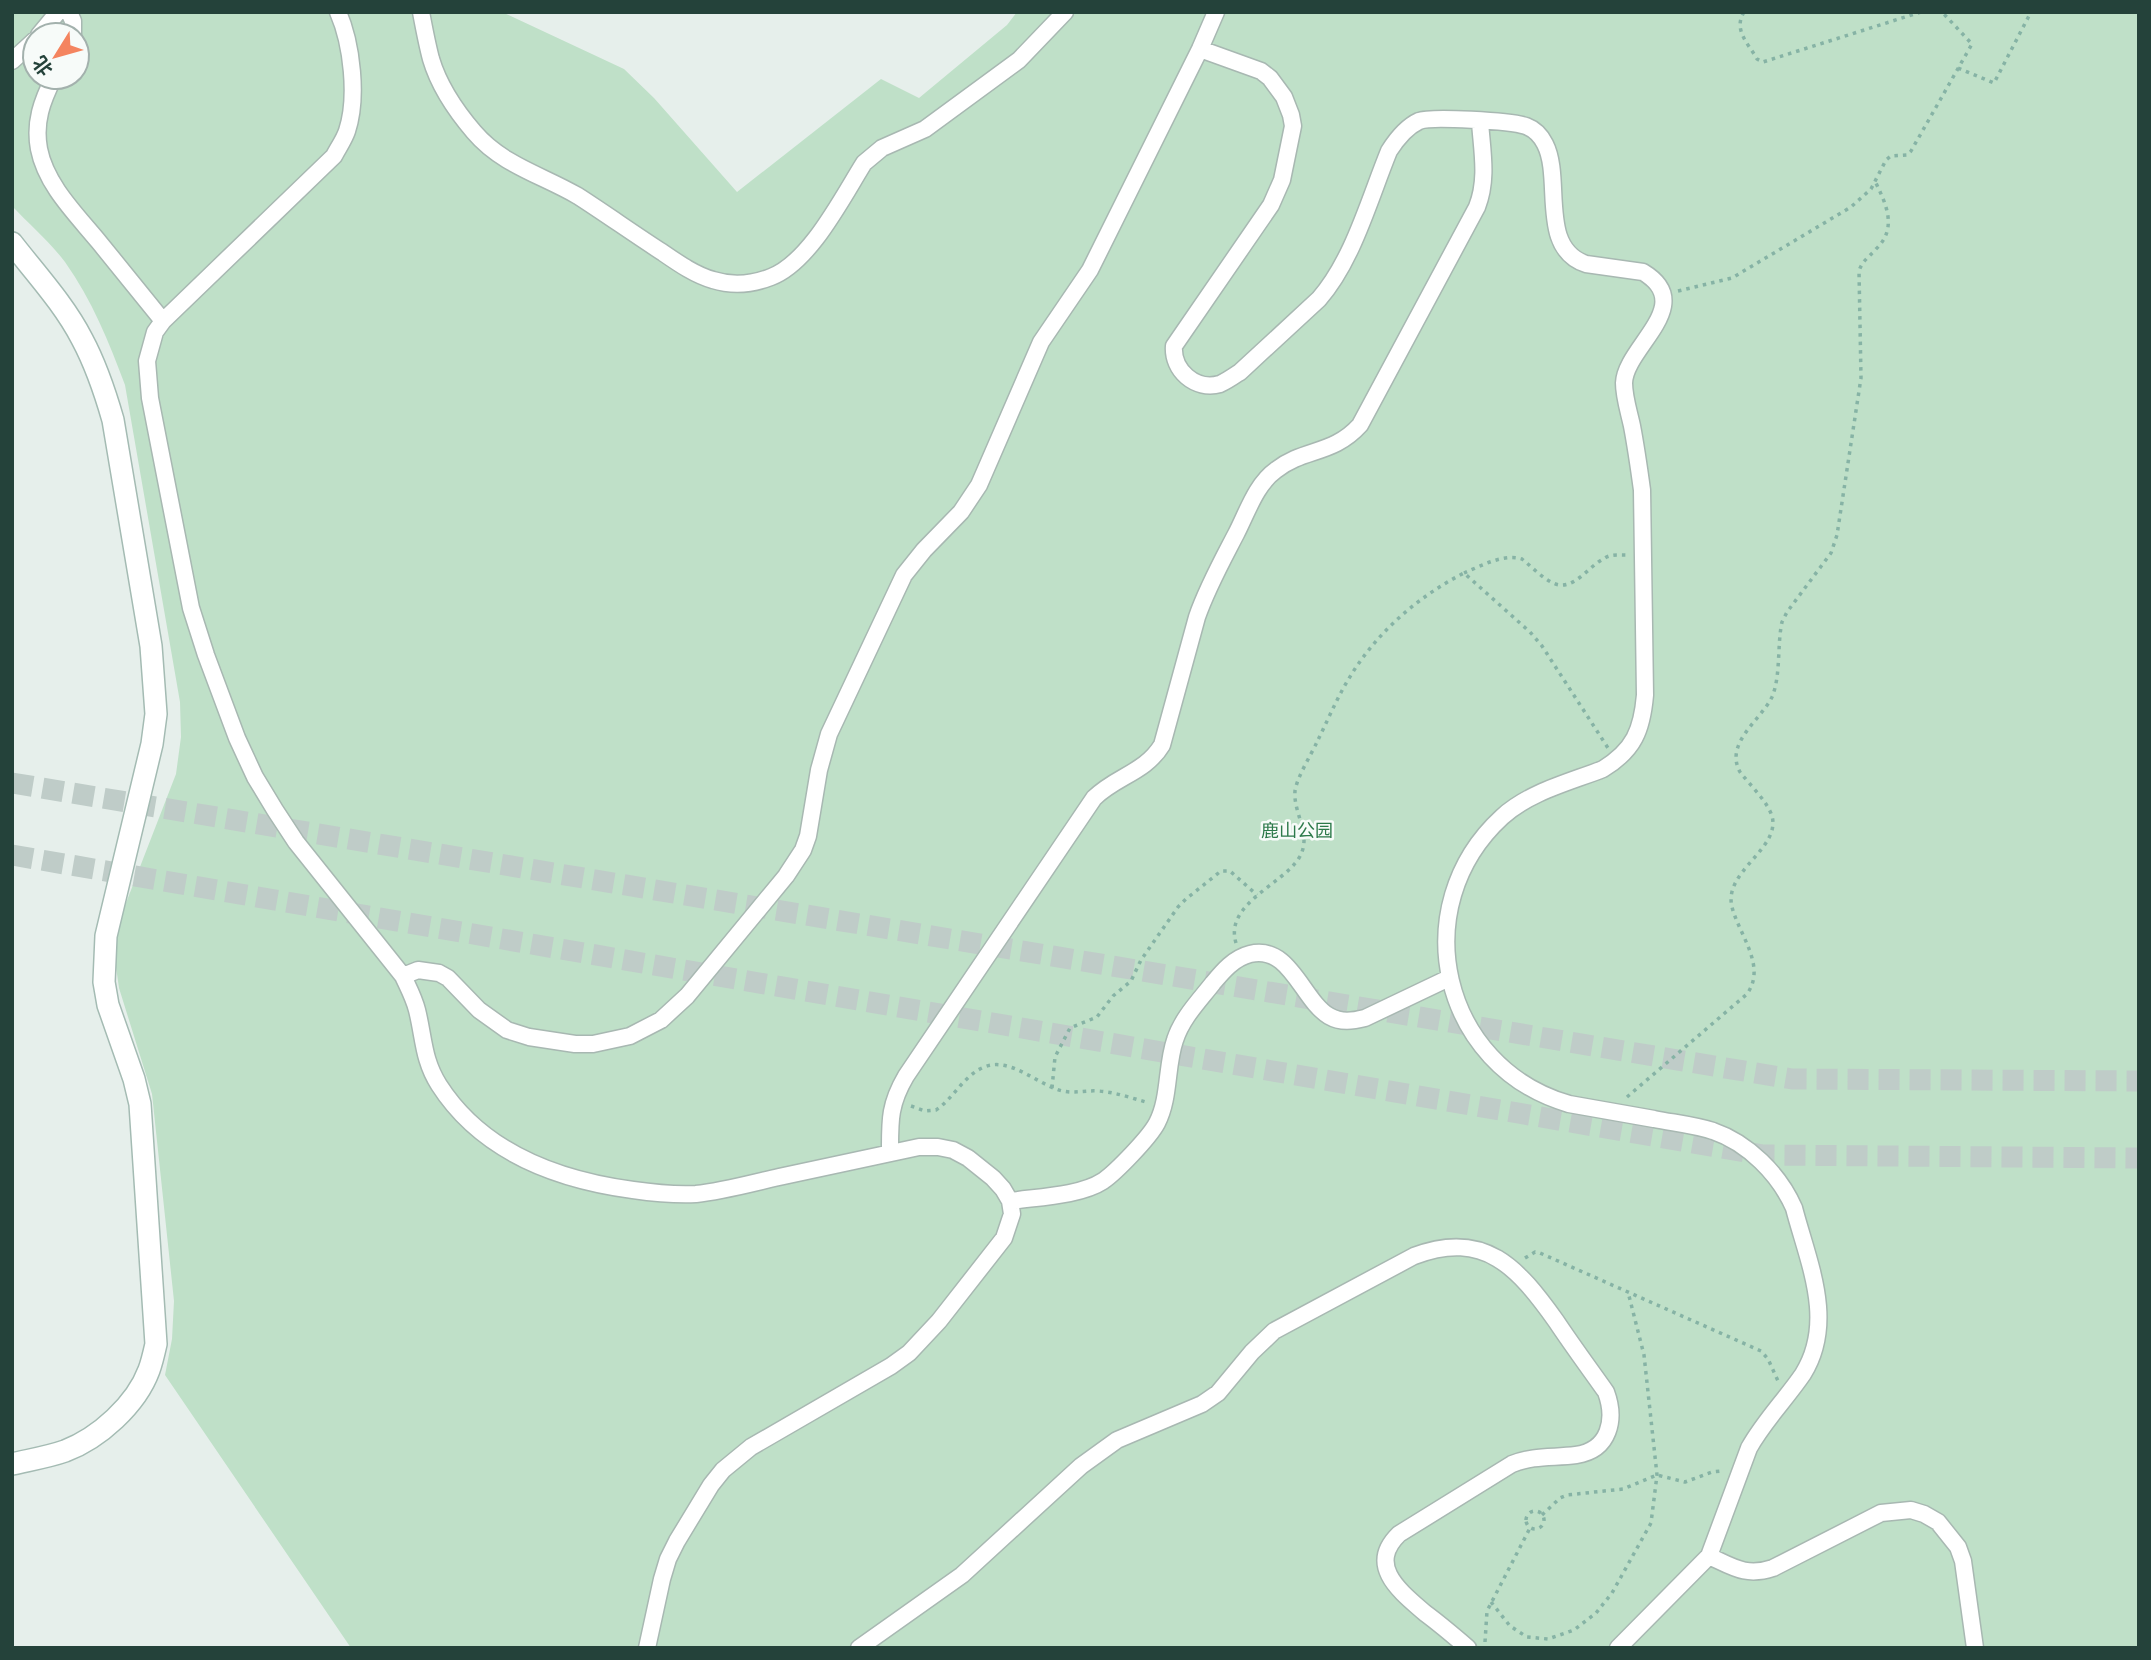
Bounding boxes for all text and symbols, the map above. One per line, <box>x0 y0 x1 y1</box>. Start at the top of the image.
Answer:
north arrow <box>21 21 91 91</box>
text: 北 <box>27 51 58 81</box>
park label: 鹿山公园 <box>1261 819 1333 842</box>

